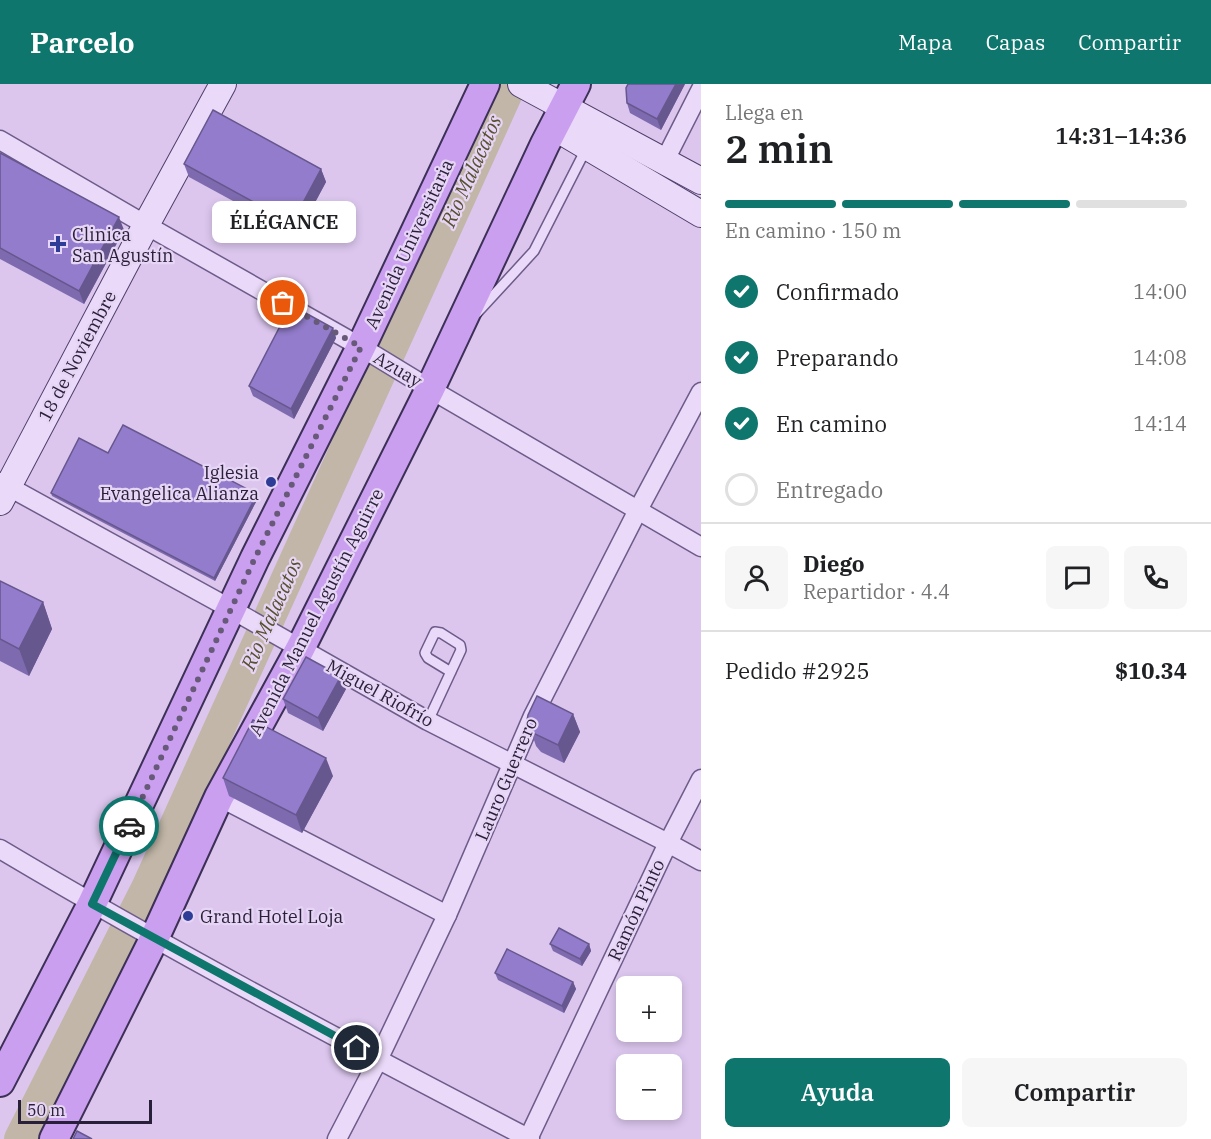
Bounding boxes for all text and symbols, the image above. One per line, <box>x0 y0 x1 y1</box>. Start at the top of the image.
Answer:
text: Parcelo <box>30 24 135 61</box>
text: Mapa <box>898 28 953 56</box>
text: Capas <box>986 28 1045 56</box>
text: Compartir <box>1078 28 1181 56</box>
text: Llega en <box>725 99 803 126</box>
water label: Rio Malacatos <box>434 110 508 232</box>
text: 14:31–14:36 <box>1055 121 1187 150</box>
text: 2 min <box>725 123 833 174</box>
street label: Avenida Universitaria <box>360 155 459 333</box>
callout: ÉLÉGANCE <box>211 201 355 243</box>
text: ÉLÉGANCE <box>229 208 339 235</box>
text: En camino · 150 m <box>725 217 901 244</box>
place label: Clinica San Agustín <box>72 223 174 267</box>
marker: Clinica San Agustín <box>49 235 67 253</box>
icon: check <box>725 275 758 308</box>
pin <box>257 277 308 328</box>
text: Confirmado <box>776 277 899 306</box>
text: 14:00 <box>1133 278 1187 305</box>
icon: bag <box>266 286 299 319</box>
street label: 18 de Noviembre <box>33 287 121 425</box>
icon: check <box>725 341 758 374</box>
text: Preparando <box>776 343 898 372</box>
text: 14:08 <box>1133 344 1187 371</box>
street label: Azuay <box>370 346 427 392</box>
icon: check <box>725 407 758 440</box>
text: En camino <box>776 409 887 438</box>
text: 14:14 <box>1133 410 1187 437</box>
place label: Iglesia Evangelica Alianza <box>100 461 259 505</box>
marker: Iglesia Evangelica Alianza <box>264 475 278 489</box>
text: Entregado <box>776 475 883 504</box>
street label: Avenida Manuel Agustín Aguirre <box>243 484 389 740</box>
button: person <box>725 546 788 609</box>
button: chat <box>1046 546 1109 609</box>
button: phone <box>1124 546 1187 609</box>
text: Diego <box>803 549 865 578</box>
water label: Rio Malacatos <box>234 553 308 675</box>
text: Repartidor · 4.4 <box>803 578 950 605</box>
street label: Miguel Riofrío <box>322 654 438 732</box>
text: Pedido #2925 <box>725 656 870 685</box>
text: $10.34 <box>1115 656 1187 685</box>
street label: Lauro Guerrero <box>470 714 542 844</box>
courier <box>99 796 159 856</box>
icon: car <box>113 810 146 843</box>
street label: Ramón Pinto <box>602 855 670 965</box>
place label: Grand Hotel Loja <box>200 905 344 928</box>
marker: Grand Hotel Loja <box>181 909 195 923</box>
map controls <box>616 976 682 1120</box>
button: + <box>616 976 682 1042</box>
pin <box>331 1022 382 1073</box>
icon: home <box>340 1031 373 1064</box>
button: − <box>616 1054 682 1120</box>
button: Ayuda <box>725 1058 950 1127</box>
button: Compartir <box>962 1058 1187 1127</box>
scale bar <box>18 1097 152 1124</box>
text: 50 m <box>27 1100 65 1120</box>

